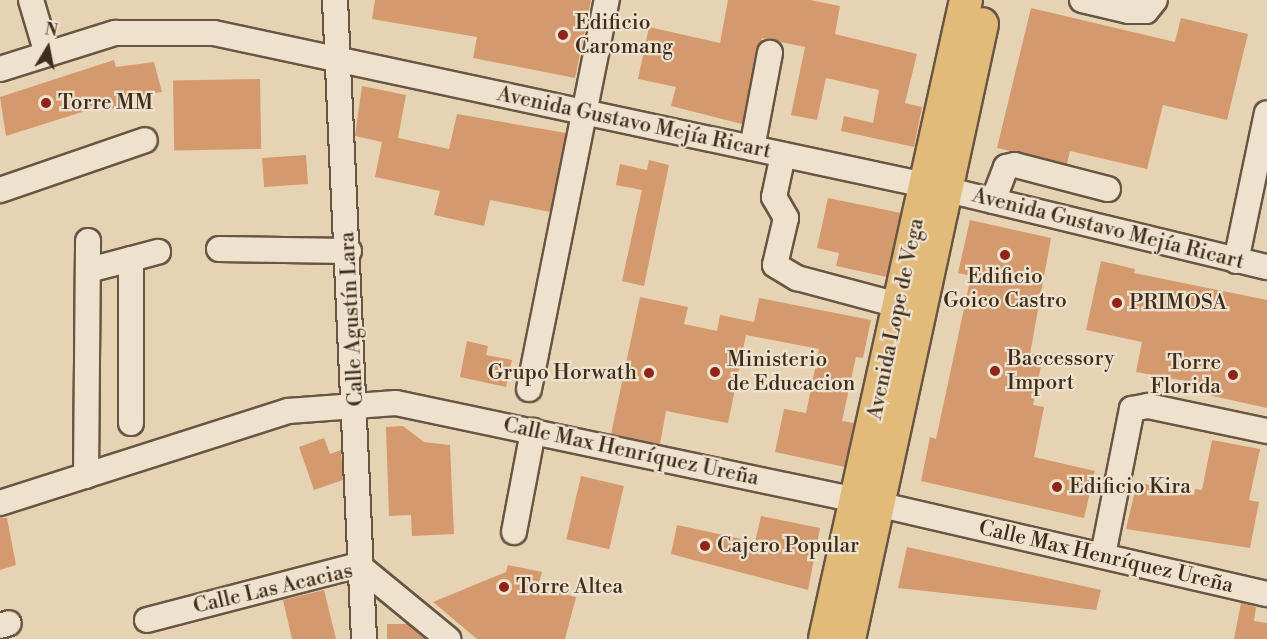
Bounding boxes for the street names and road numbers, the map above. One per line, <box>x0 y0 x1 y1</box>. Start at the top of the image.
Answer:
street label: Avenida Gustavo Mejía Ricart <box>495 82 773 164</box>
street label: Avenida Gustavo Mejía Ricart <box>969 183 1247 275</box>
street label: Avenida Lope de Vega <box>862 216 930 422</box>
street label: Calle Agustín Lara <box>335 231 369 407</box>
street label: Calle Max Henríquez Ureña <box>501 413 761 491</box>
street label: Calle Max Henríquez Ureña <box>976 515 1236 599</box>
street label: Calle Las Acacias <box>191 558 355 620</box>

